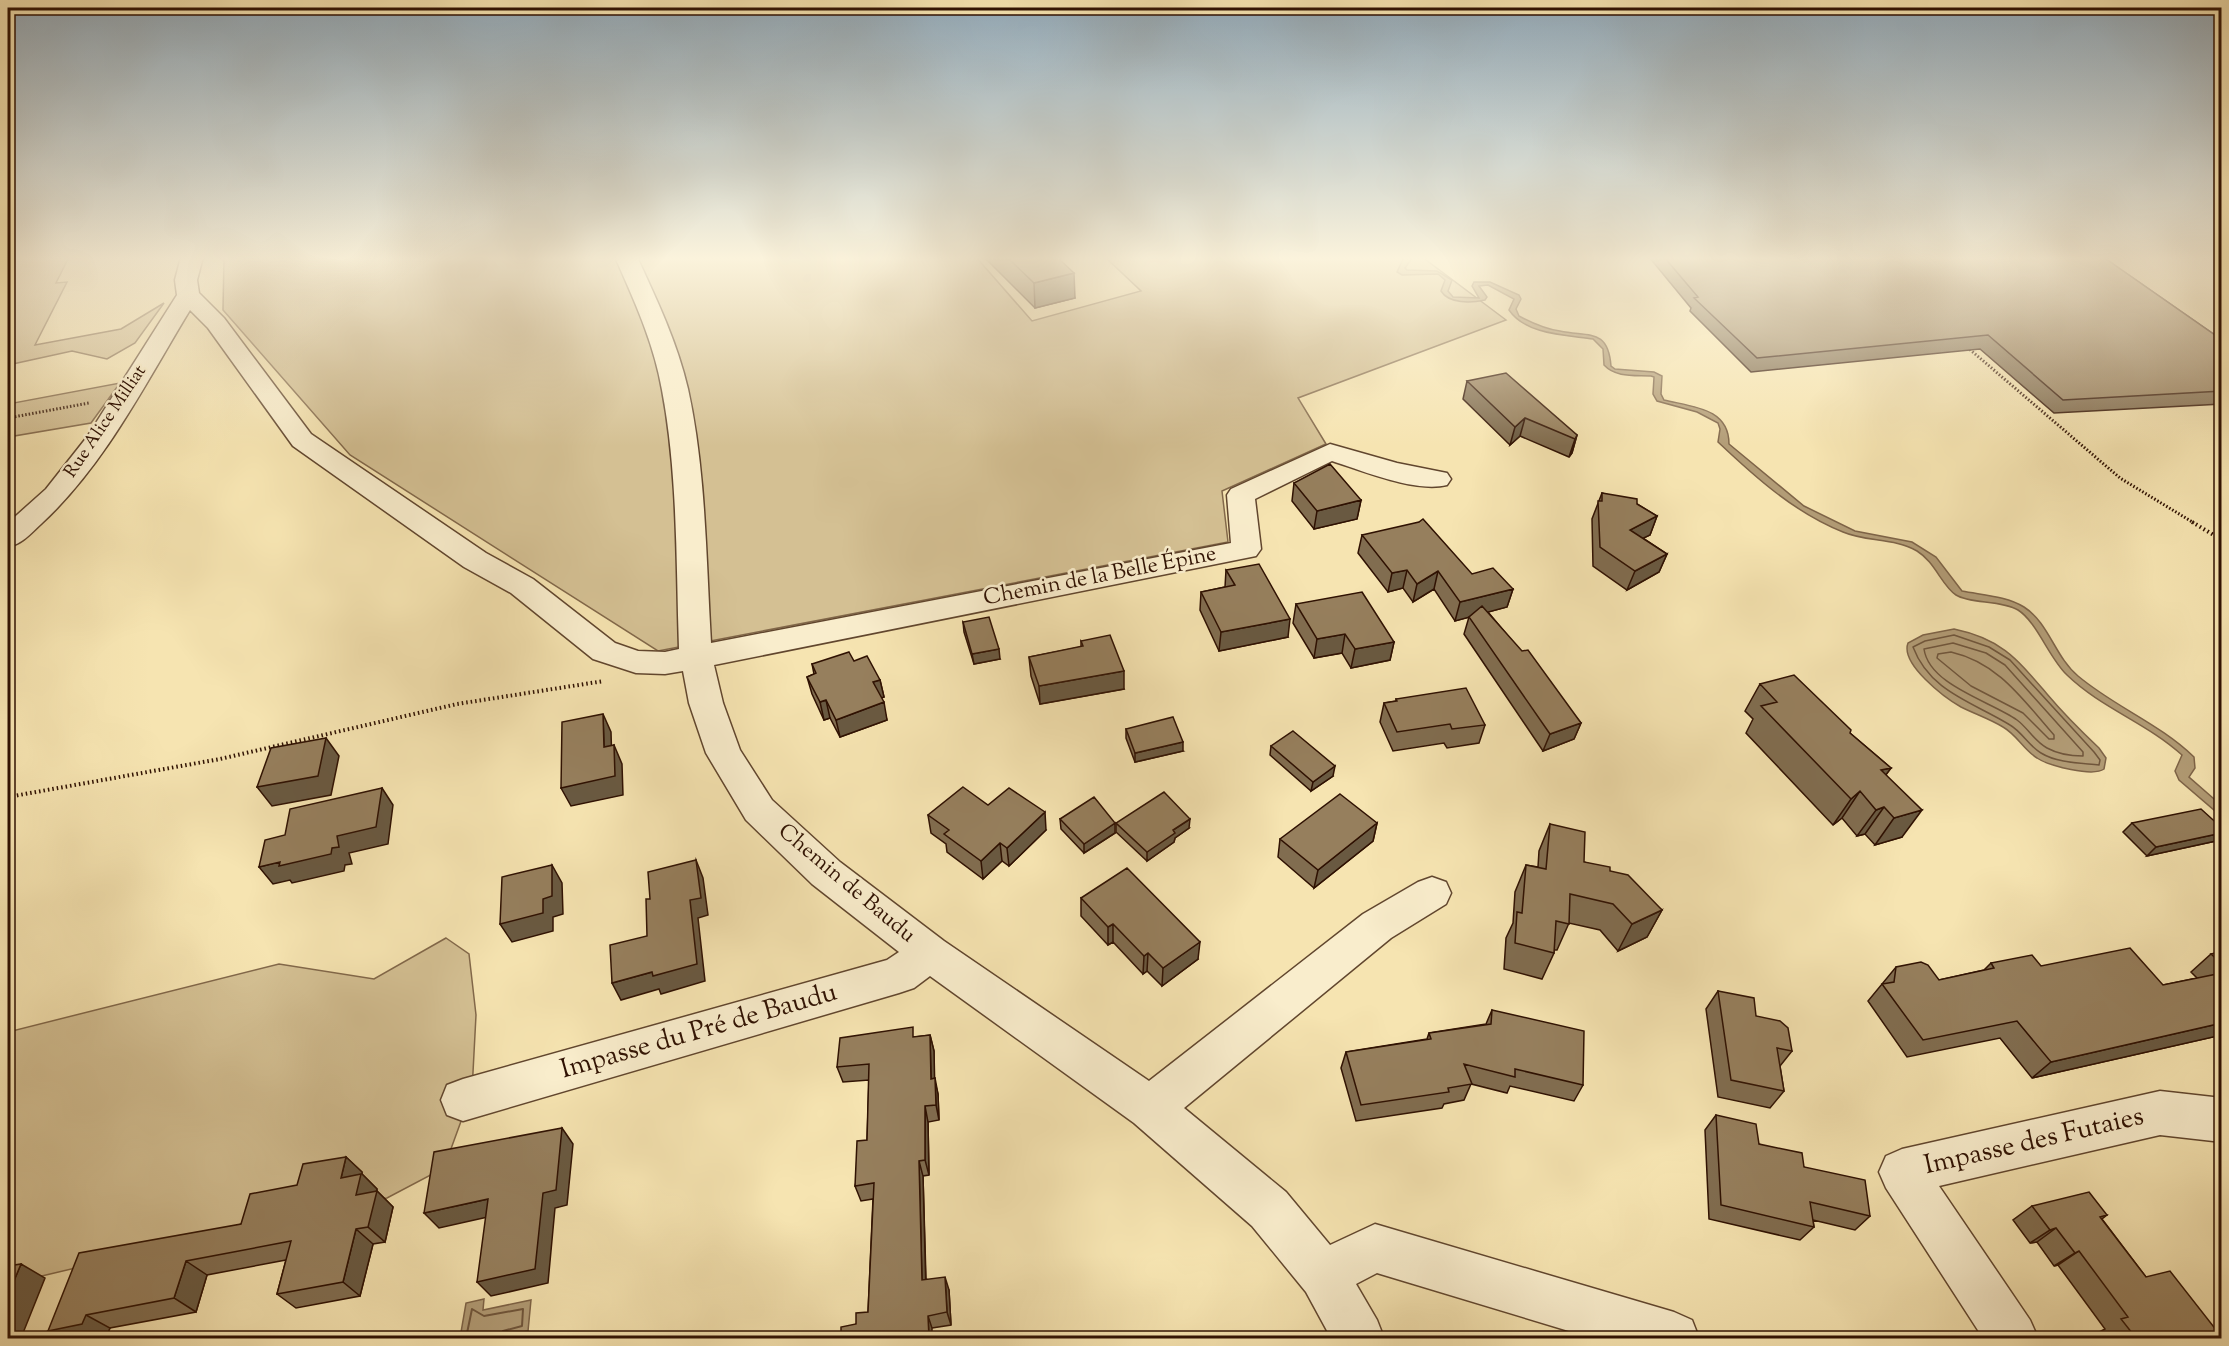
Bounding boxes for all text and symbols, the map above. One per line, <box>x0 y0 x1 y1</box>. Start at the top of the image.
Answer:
street label: Rue Alice Milliat <box>59 360 153 484</box>
street label: Chemin de la Belle Épine <box>981 538 1219 615</box>
street label: Chemin de Baudu <box>770 817 922 951</box>
street label: Impasse du Pré de Baudu <box>556 974 842 1090</box>
street label: Impasse des Futaies <box>1920 1098 2148 1186</box>

